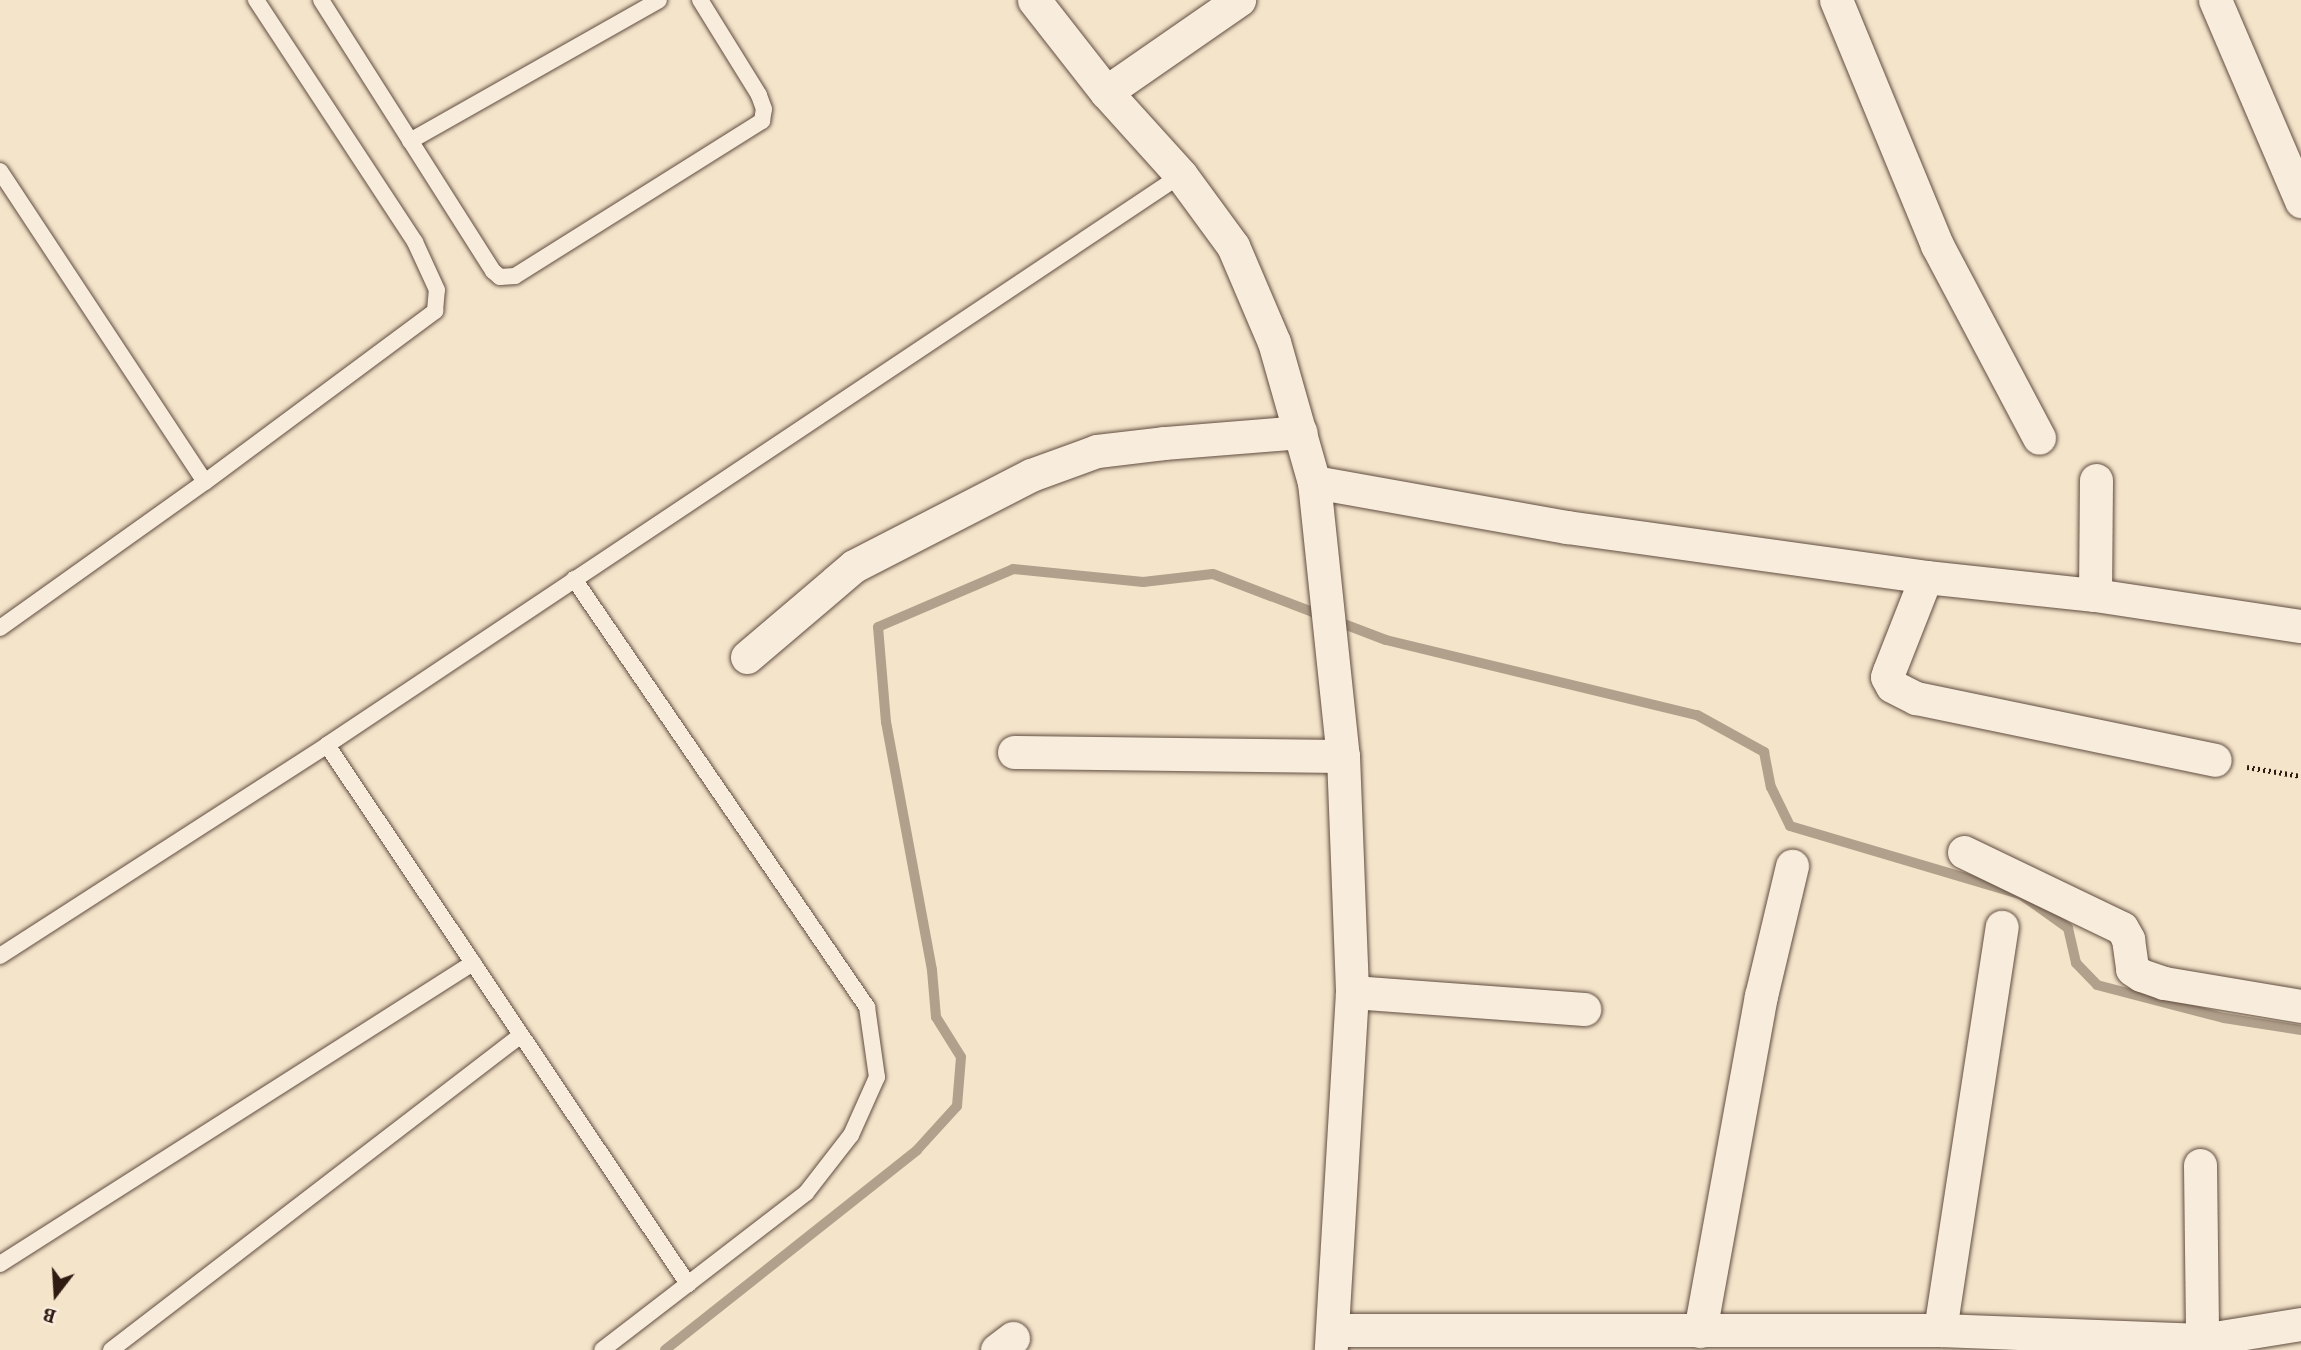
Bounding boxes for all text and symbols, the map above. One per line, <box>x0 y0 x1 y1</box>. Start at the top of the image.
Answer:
north arrow <box>21 1259 91 1329</box>
text: B <box>40 1300 60 1328</box>

